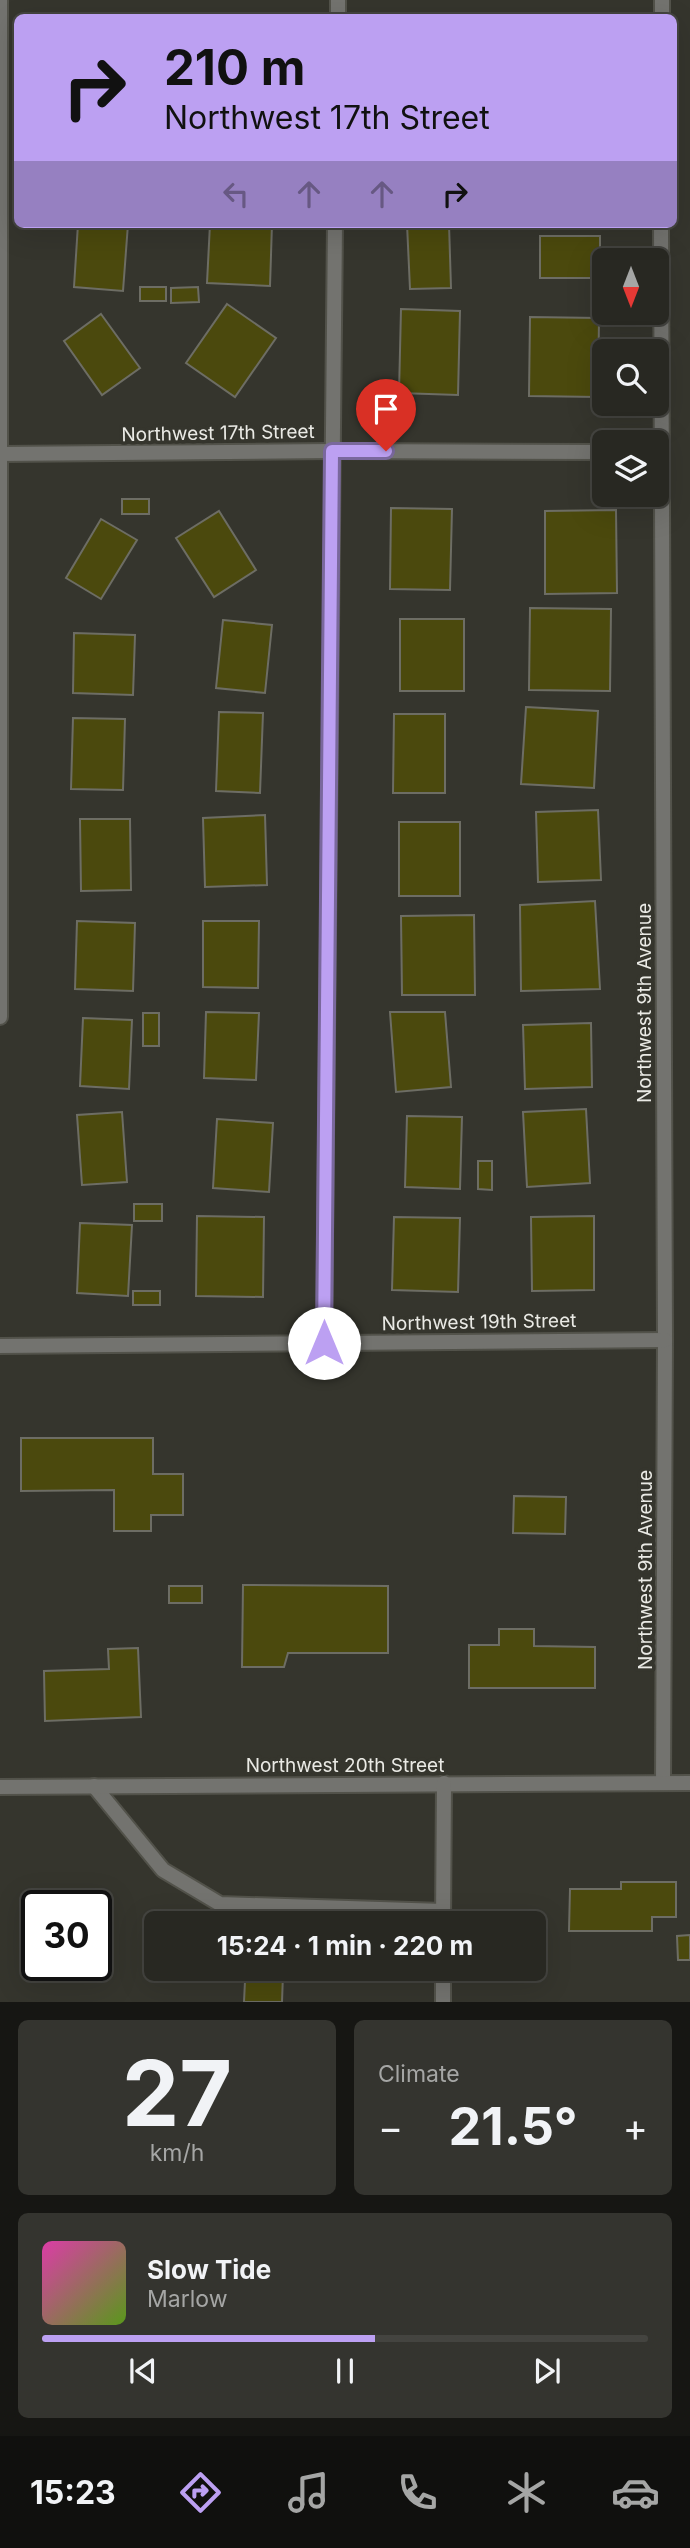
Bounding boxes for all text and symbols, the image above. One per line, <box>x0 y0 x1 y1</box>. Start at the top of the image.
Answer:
text: 210 m <box>164 38 305 97</box>
icon: right <box>49 42 140 133</box>
text: Northwest 17th Street <box>164 98 490 137</box>
icon: left <box>217 175 255 213</box>
icon: ahead <box>290 175 328 213</box>
icon: ahead <box>363 175 401 213</box>
icon: right <box>436 175 474 213</box>
north arrow <box>592 248 668 326</box>
map controls <box>592 248 669 507</box>
button: search <box>592 339 669 416</box>
pin <box>356 379 416 451</box>
icon: arrive <box>367 390 405 428</box>
street label: Northwest 17th Street <box>121 420 315 446</box>
button: layers <box>592 430 669 507</box>
street label: Northwest 9th Avenue <box>633 903 656 1103</box>
position arrow <box>287 1306 361 1380</box>
street label: Northwest 19th Street <box>381 1309 577 1335</box>
street label: Northwest 9th Avenue <box>634 1470 657 1670</box>
street label: Northwest 20th Street <box>246 1754 444 1777</box>
speed limit sign: 30 <box>21 1890 112 1981</box>
text: 15:24 · 1 min · 220 m <box>217 1930 473 1961</box>
text: 27 <box>122 2038 232 2148</box>
text: Climate <box>378 2060 460 2088</box>
text: 21.5° <box>448 2095 578 2158</box>
text: − <box>378 2104 403 2150</box>
text: + <box>623 2104 648 2150</box>
text: km/h <box>150 2139 204 2167</box>
text: Slow Tide <box>147 2254 271 2285</box>
text: Marlow <box>147 2285 227 2313</box>
icon: previous <box>124 2352 162 2390</box>
icon: pause <box>326 2352 364 2390</box>
icon: next <box>528 2352 566 2390</box>
icon: directions <box>176 2468 225 2517</box>
icon: music <box>284 2468 333 2517</box>
icon: phone <box>393 2468 442 2517</box>
icon: climate <box>502 2468 551 2517</box>
icon: car <box>611 2468 660 2517</box>
text: 15:23 <box>30 2473 116 2512</box>

